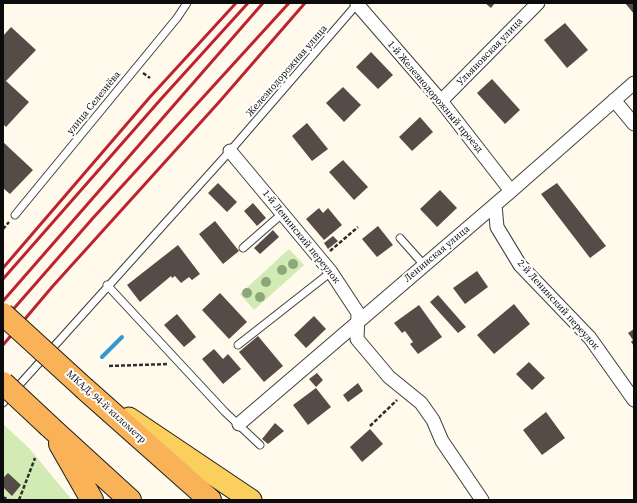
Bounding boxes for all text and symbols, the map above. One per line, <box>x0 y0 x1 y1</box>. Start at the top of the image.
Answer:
street label: Ульяновская улица <box>454 16 526 88</box>
street label: Железнодорожная улица <box>244 23 330 119</box>
street label: 1-й Железнодорожный проезд <box>385 39 485 155</box>
street label: улица Селезнёва <box>65 69 123 137</box>
street label: 1-й Ленинский переулок <box>260 188 342 286</box>
street label: Ленинская улица <box>402 223 472 285</box>
street label: 2-й Ленинский переулок <box>515 258 601 352</box>
street label: МКАД, 94-й километр <box>64 368 148 446</box>

